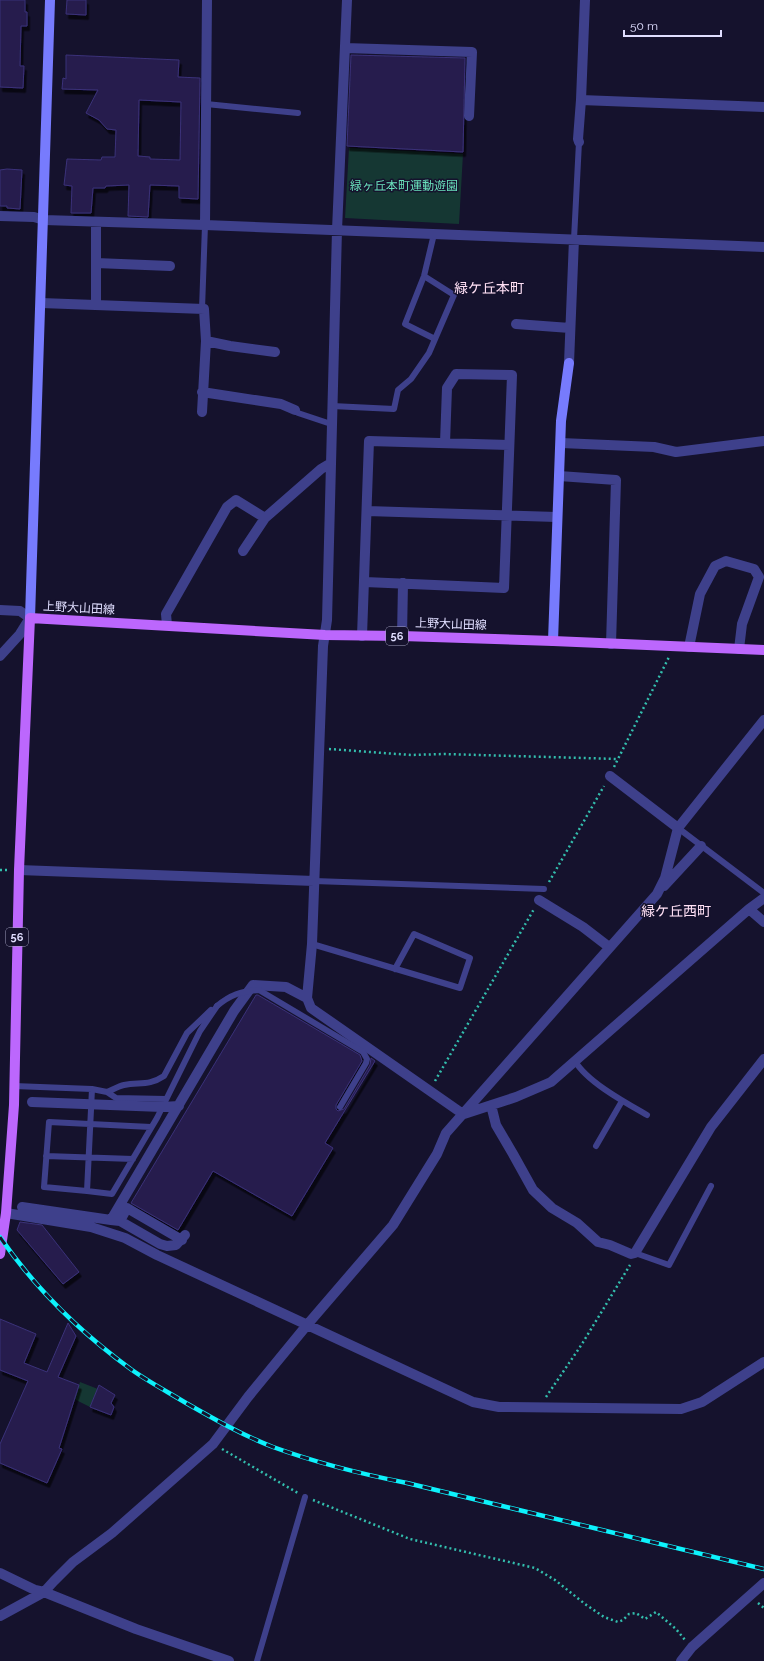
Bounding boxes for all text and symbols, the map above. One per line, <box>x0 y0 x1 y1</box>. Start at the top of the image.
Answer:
scale bar <box>624 12 721 38</box>
text: 50 m <box>630 19 658 33</box>
park label: 緑ヶ丘本町運動遊園 <box>350 179 458 193</box>
district label: 緑ケ丘本町 <box>454 280 524 296</box>
street label: 上野大山田線 <box>43 599 115 617</box>
street label: 上野大山田線 <box>415 616 487 632</box>
road number: 56 <box>386 627 408 645</box>
district label: 緑ケ丘西町 <box>641 903 711 919</box>
road number: 56 <box>6 928 28 946</box>

